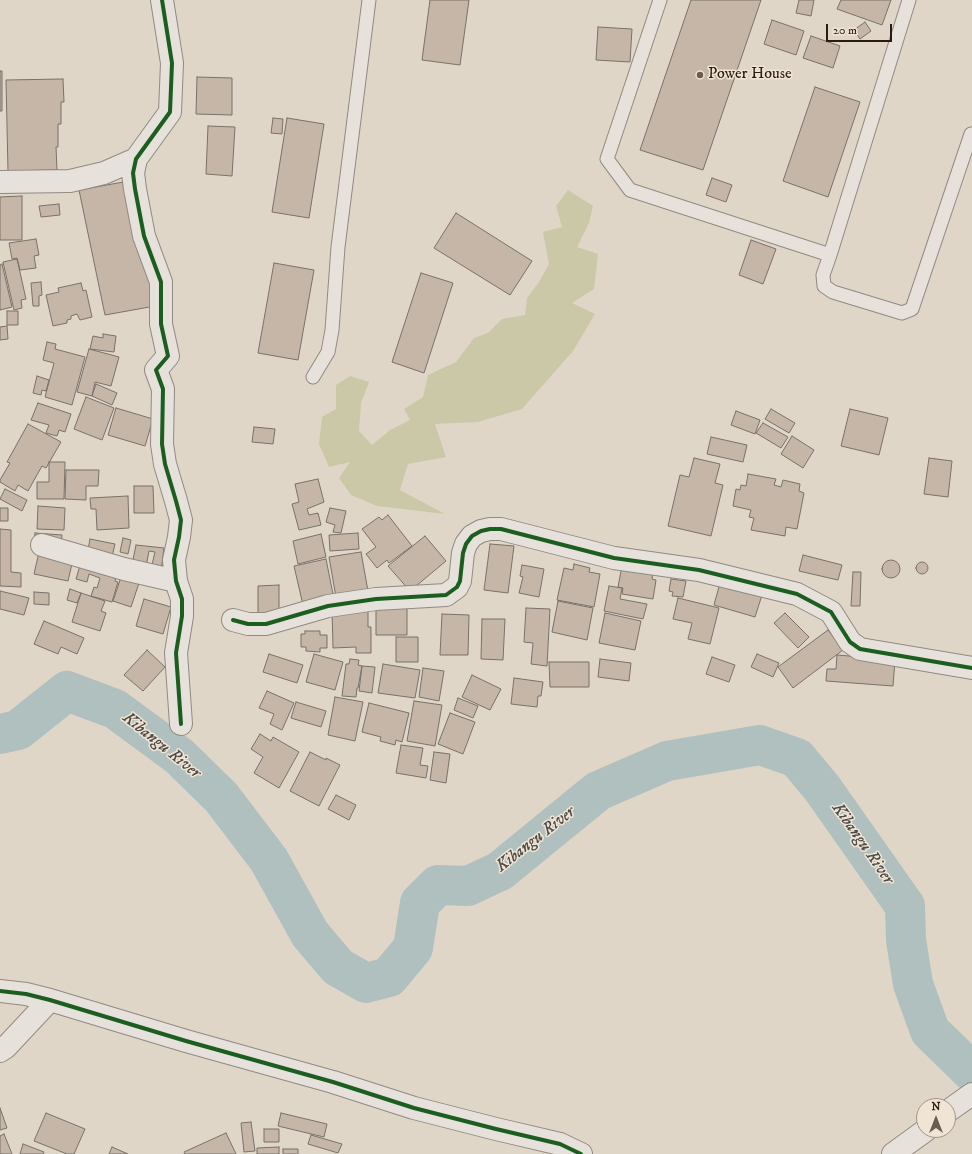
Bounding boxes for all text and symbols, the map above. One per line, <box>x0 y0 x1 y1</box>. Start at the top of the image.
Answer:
scale bar <box>828 16 894 42</box>
text: 20 m <box>833 23 857 38</box>
place label: Power House <box>708 65 792 85</box>
marker: Power House <box>695 70 705 80</box>
water label: Kibangu River <box>118 708 204 784</box>
water label: Kibangu River <box>826 799 898 889</box>
water label: Kibangu River <box>492 803 580 877</box>
north arrow <box>916 1098 956 1138</box>
text: N <box>931 1100 941 1114</box>

